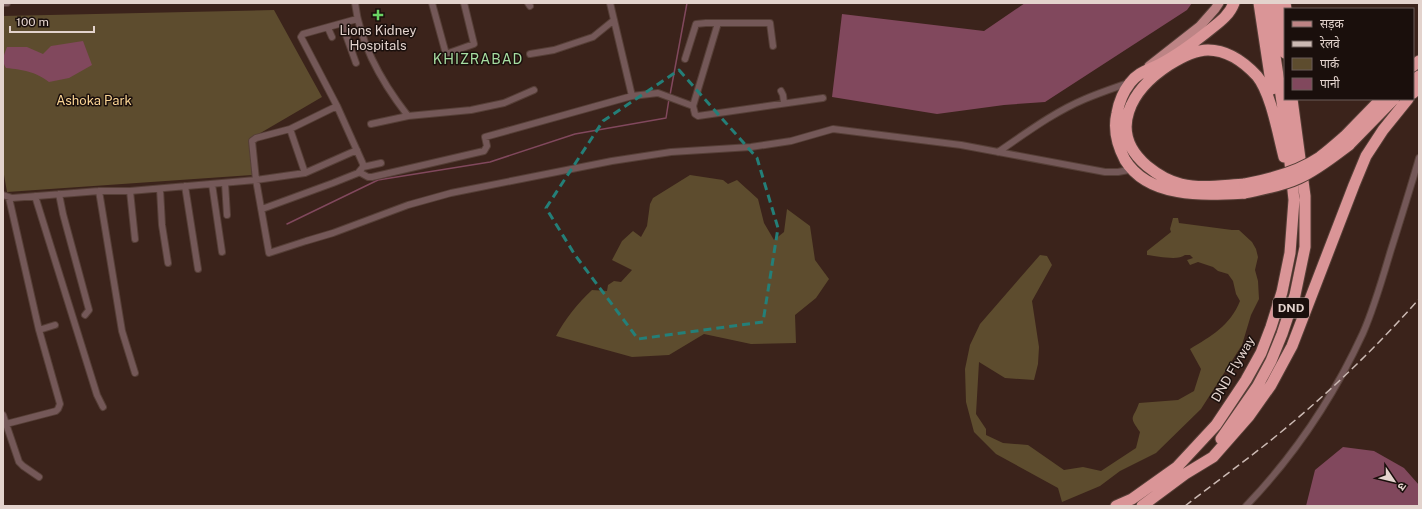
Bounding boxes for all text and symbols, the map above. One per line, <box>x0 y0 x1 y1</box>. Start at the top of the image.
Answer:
scale bar <box>10 8 94 34</box>
legend <box>1284 8 1414 100</box>
marker: Lions Kidney Hospitals <box>372 9 384 21</box>
text: 100 m <box>16 15 49 29</box>
text: सड़क <box>1320 17 1345 31</box>
place label: Lions Kidney Hospitals <box>340 23 416 53</box>
text: रेलवे <box>1320 36 1340 51</box>
district label: KHIZRABAD <box>433 51 523 67</box>
text: पार्क <box>1320 57 1340 71</box>
text: पानी <box>1320 76 1341 91</box>
park label: Ashoka Park <box>56 93 132 108</box>
road number: DND <box>1273 298 1309 318</box>
street label: DND Flyway <box>1208 333 1258 405</box>
north arrow <box>1374 461 1414 501</box>
text: उ <box>1395 481 1409 493</box>

